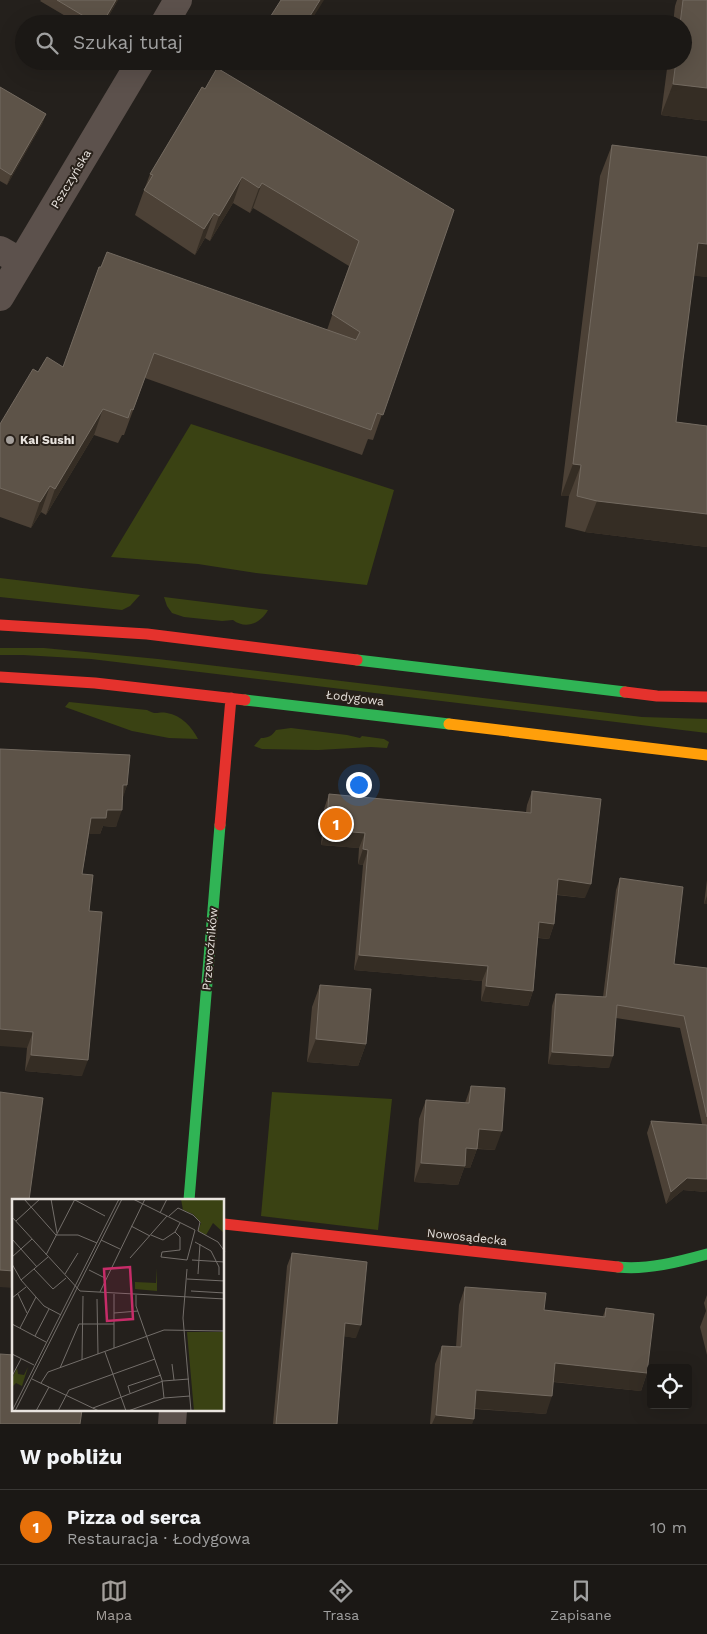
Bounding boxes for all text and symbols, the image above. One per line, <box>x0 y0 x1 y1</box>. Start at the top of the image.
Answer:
search box <box>15 15 692 70</box>
icon: search <box>33 29 61 57</box>
text: Szukaj tutaj <box>73 31 183 54</box>
street label: Pszczyńska <box>48 147 94 211</box>
place label: Kai Sushi <box>20 433 75 447</box>
marker: Kai Sushi <box>4 434 16 446</box>
street label: Łodygowa <box>325 687 385 709</box>
your location <box>346 772 372 798</box>
pin: 1 <box>320 805 352 843</box>
street label: Przewoźników <box>199 907 221 991</box>
inset map <box>12 1199 225 1412</box>
street label: Nowosądecka <box>426 1226 508 1248</box>
map controls <box>647 1364 692 1409</box>
button: locate <box>647 1364 692 1409</box>
text: W pobliżu <box>20 1444 122 1469</box>
text: Pizza od serca <box>67 1506 201 1529</box>
text: 1 <box>33 1518 39 1537</box>
text: 10 m <box>650 1518 687 1537</box>
text: Restauracja · Łodygowa <box>67 1529 250 1548</box>
tab: Mapa <box>95 1577 132 1623</box>
tab: Trasa <box>323 1577 359 1623</box>
tab: Zapisane <box>550 1577 611 1623</box>

